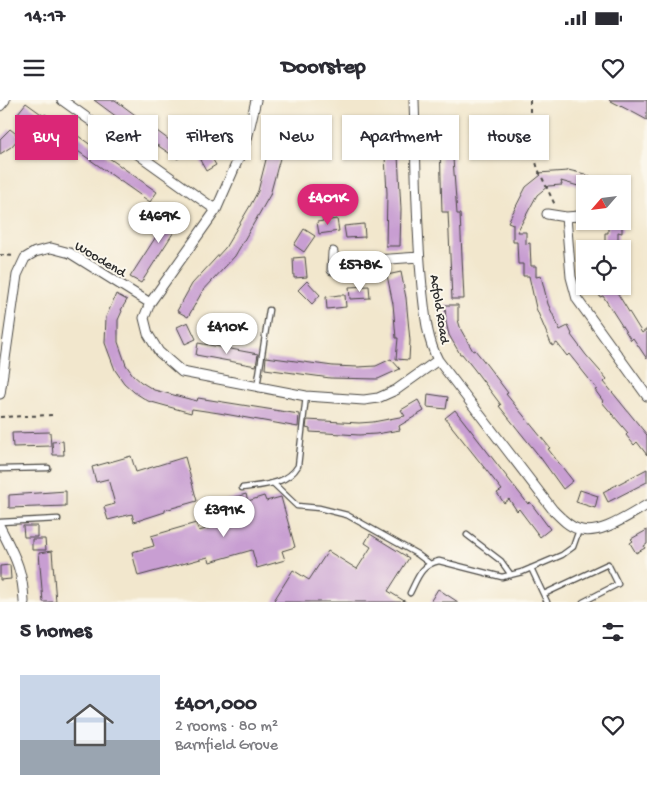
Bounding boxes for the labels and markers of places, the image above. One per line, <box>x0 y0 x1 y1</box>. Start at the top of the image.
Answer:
pin: £401K <box>293 184 363 226</box>
pin: £469K <box>124 202 194 244</box>
pin: £578K <box>325 250 395 293</box>
pin: £410K <box>192 312 262 355</box>
pin: £391K <box>189 496 259 538</box>

